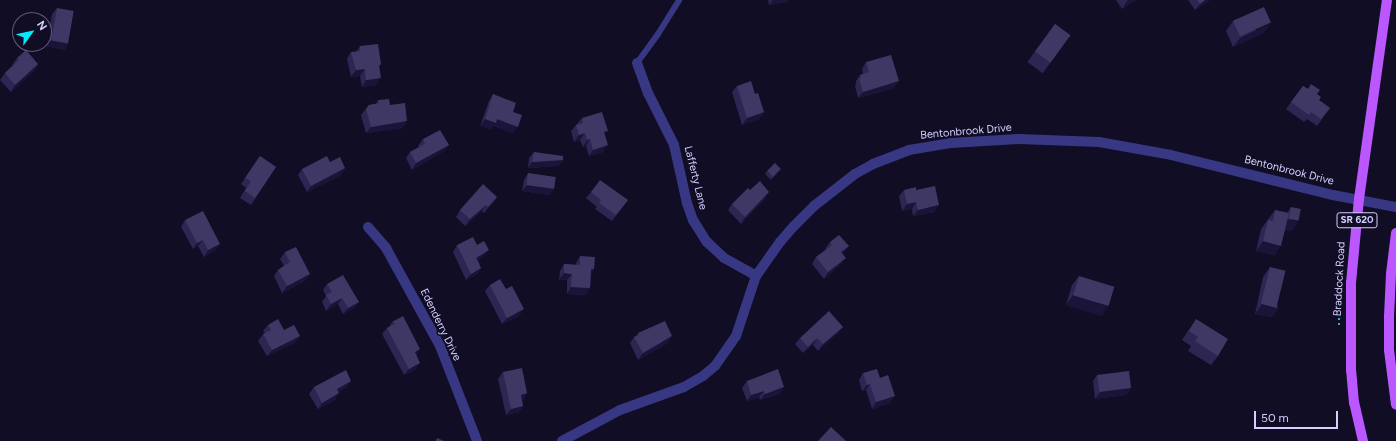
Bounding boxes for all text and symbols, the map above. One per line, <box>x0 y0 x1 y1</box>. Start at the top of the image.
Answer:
north arrow <box>12 12 52 52</box>
text: N <box>34 19 49 33</box>
street label: Bentonbrook Drive <box>920 121 1012 143</box>
street label: Lafferty Lane <box>681 145 709 211</box>
street label: Bentonbrook Drive <box>1243 153 1335 189</box>
road number: SR 620 <box>1336 212 1378 228</box>
street label: Braddock Road <box>1331 241 1349 317</box>
street label: Edenderry Drive <box>417 287 463 363</box>
scale bar <box>1256 403 1340 429</box>
text: 50 m <box>1261 411 1289 425</box>

